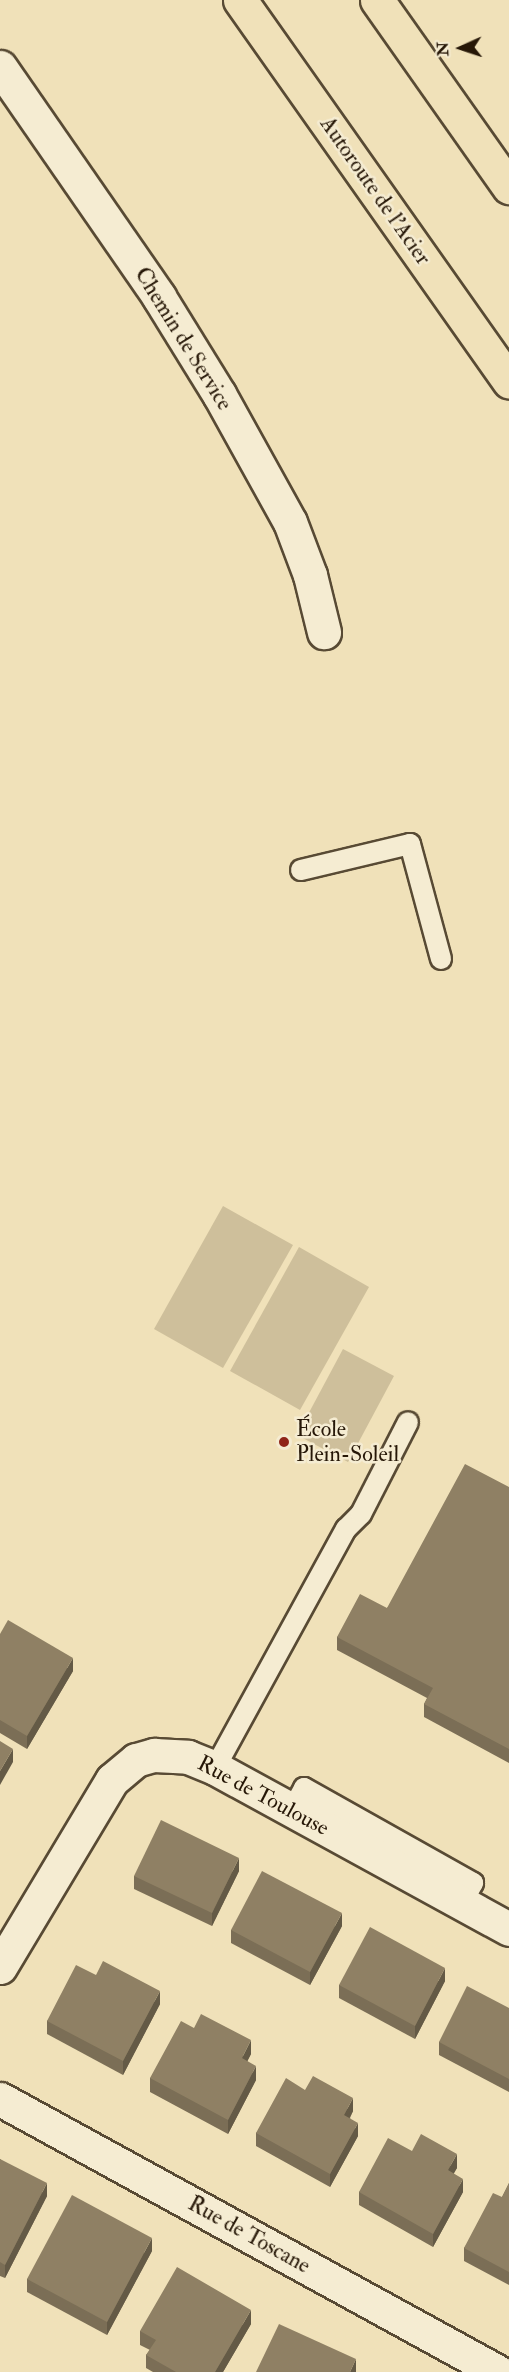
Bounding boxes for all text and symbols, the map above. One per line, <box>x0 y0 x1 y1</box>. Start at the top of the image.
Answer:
north arrow <box>431 18 491 78</box>
text: N <box>433 41 453 57</box>
street label: Autoroute de l'Acier <box>314 112 436 270</box>
street label: Chemin de Service <box>128 263 238 415</box>
place label: École Plein-Soleil <box>296 1416 399 1468</box>
marker: École Plein-Soleil <box>277 1435 291 1449</box>
street label: Rue de Toulouse <box>193 1750 333 1842</box>
street label: Rue de Toscane <box>183 2191 315 2279</box>

